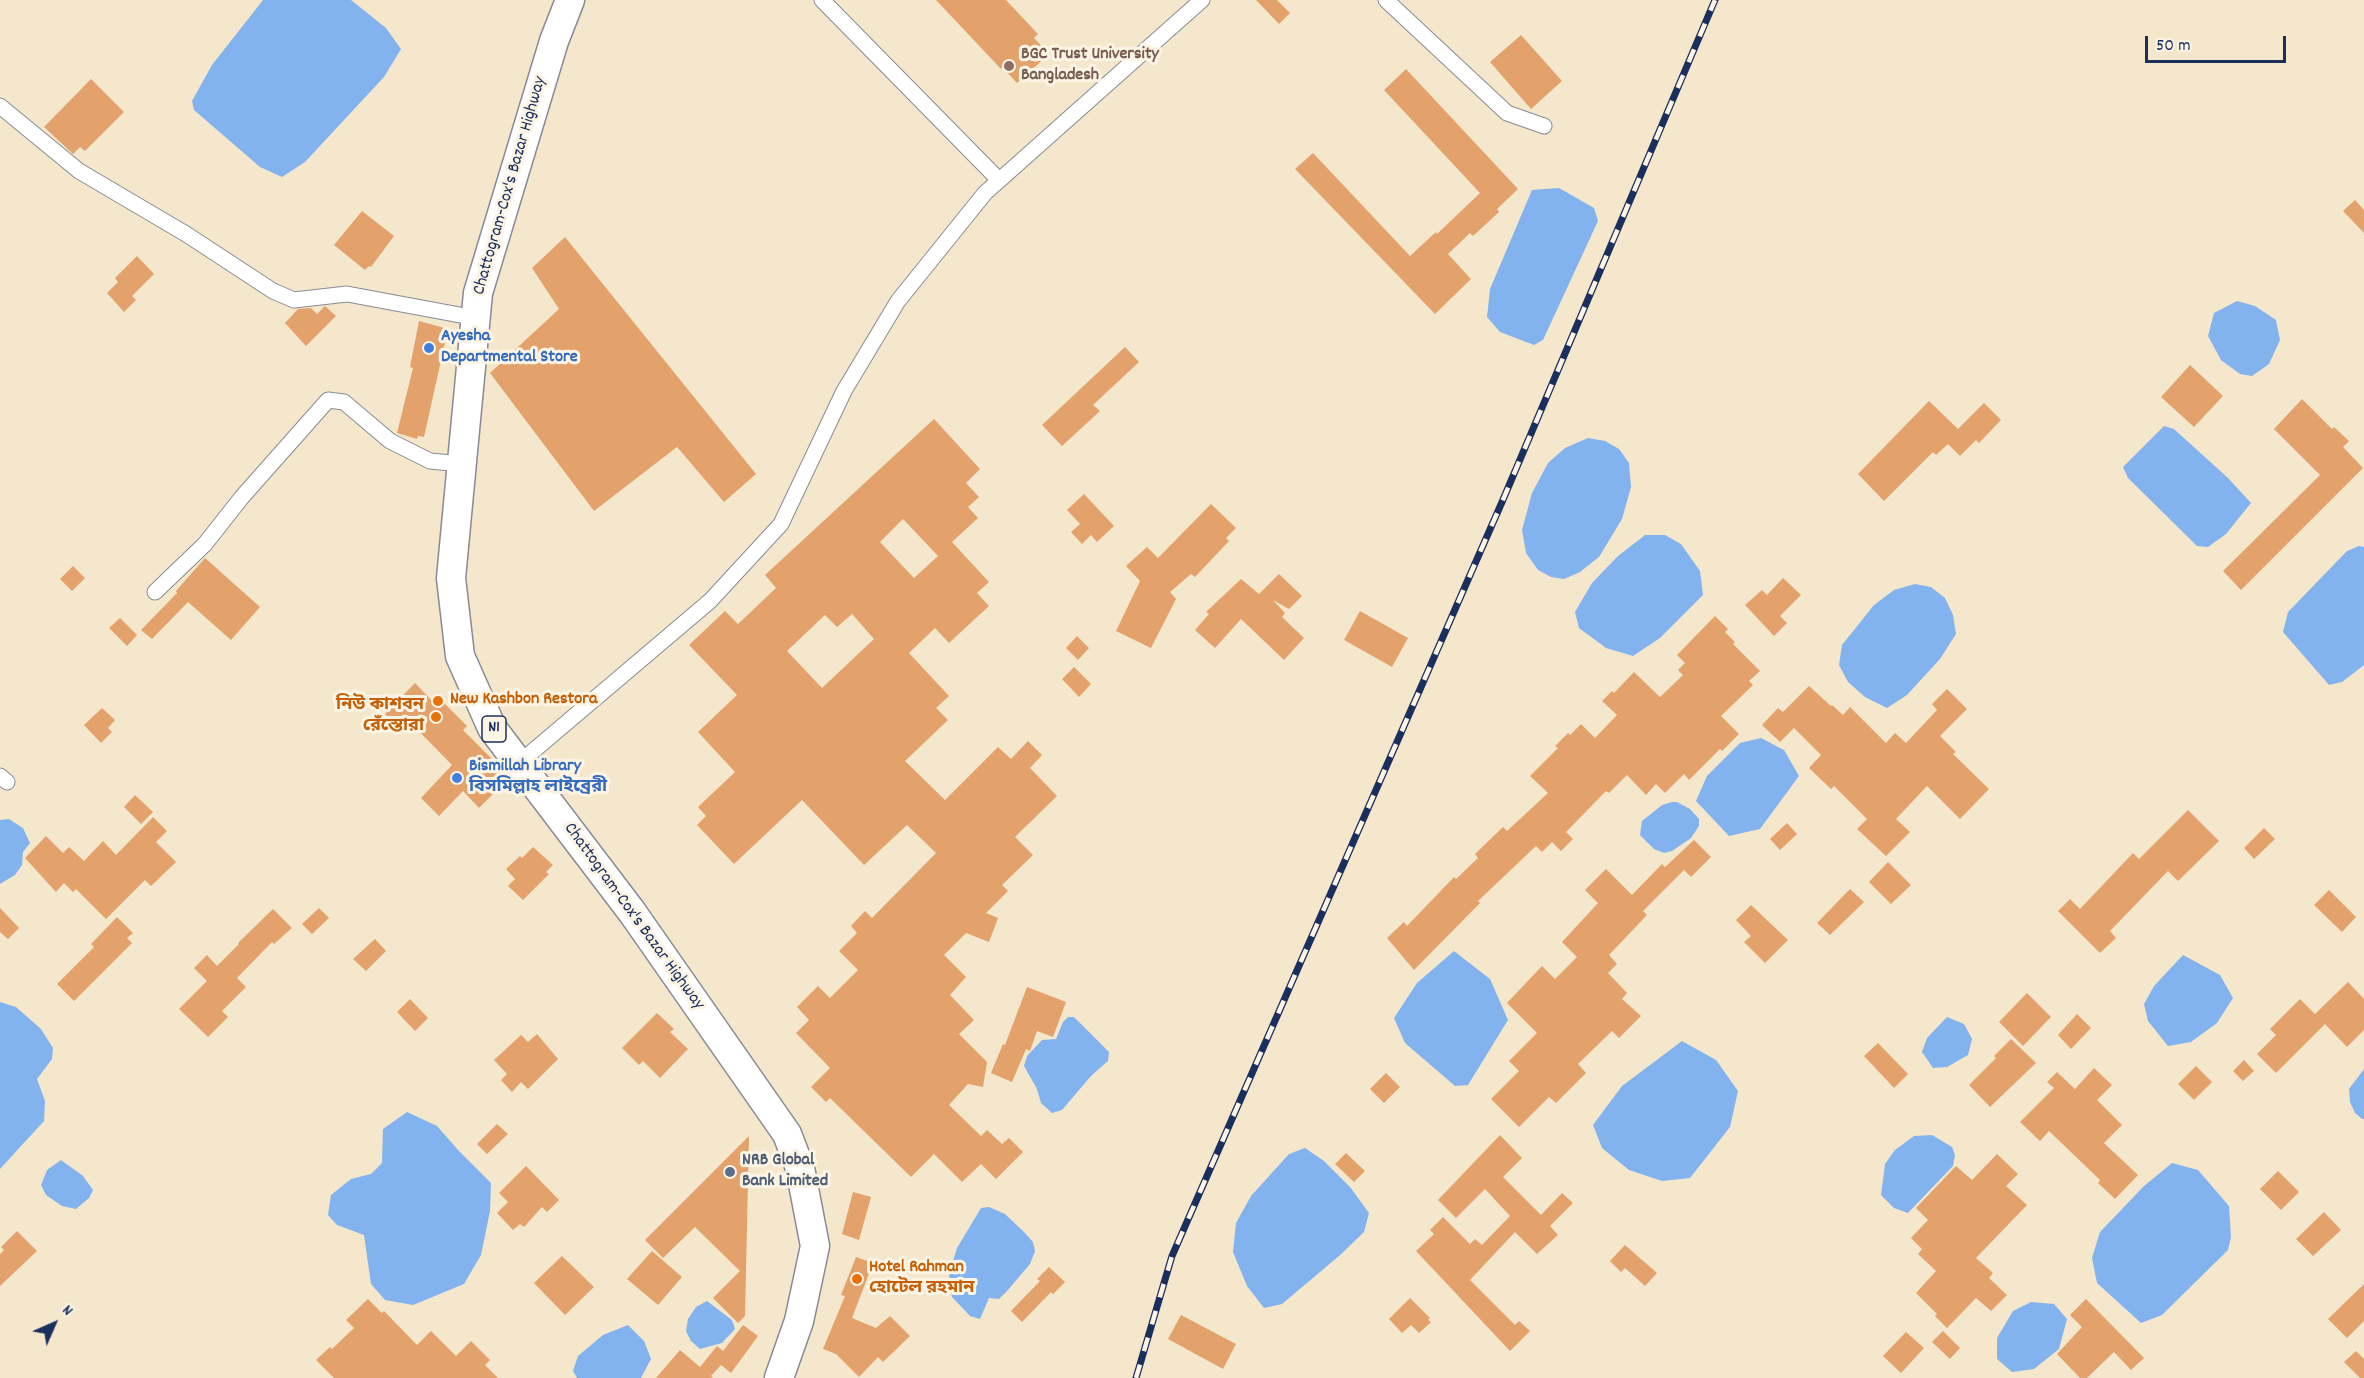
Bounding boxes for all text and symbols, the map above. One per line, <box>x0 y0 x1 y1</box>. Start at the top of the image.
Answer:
scale bar <box>2148 24 2289 62</box>
text: 50 m <box>2156 34 2191 59</box>
place label: BGC Trust University Bangladesh <box>1021 45 1159 88</box>
marker: BGC Trust University Bangladesh <box>1002 59 1016 73</box>
street label: Chattogram-Cox's Bazar Highway <box>469 74 553 298</box>
place label: Ayesha Departmental Store <box>441 327 578 370</box>
marker: Ayesha Departmental Store <box>422 341 436 355</box>
place label: New Kashbon Restora <box>450 690 597 712</box>
marker: New Kashbon Restora <box>431 694 445 708</box>
place label: নিউ কাশবন রেঁস্তোরা <box>336 696 424 738</box>
marker: নিউ কাশবন রেঁস্তোরা <box>429 710 443 724</box>
road number: N1 <box>482 716 506 742</box>
place label: Bismillah Library বিসমিল্লাহ লাইব্রেরী <box>469 757 607 800</box>
marker: Bismillah Library বিসমিল্লাহ লাইব্রেরী <box>450 771 464 785</box>
street label: Chattogram-Cox's Bazar Highway <box>558 819 708 1015</box>
place label: NRB Global Bank Limited <box>742 1151 828 1194</box>
marker: NRB Global Bank Limited <box>723 1165 737 1179</box>
place label: Hotel Rahman হোটেল রহমান <box>869 1258 974 1300</box>
marker: Hotel Rahman হোটেল রহমান <box>850 1272 864 1286</box>
north arrow <box>24 1294 84 1354</box>
text: N <box>56 1300 78 1322</box>

